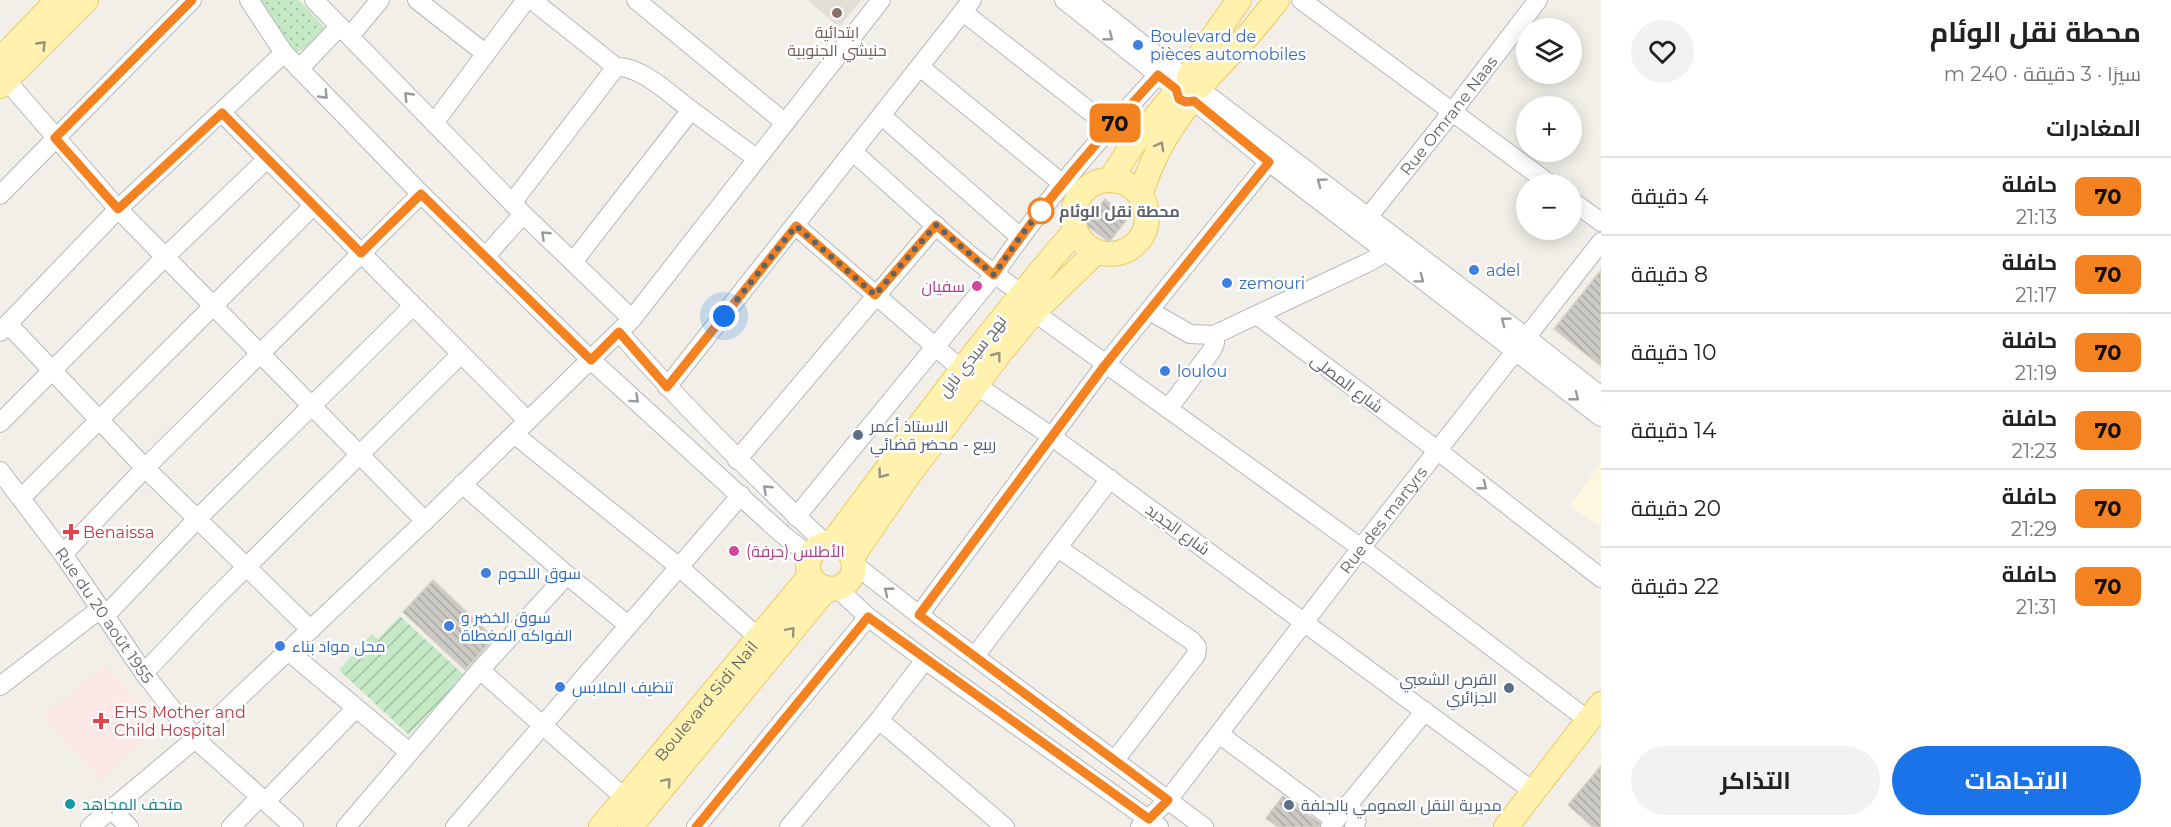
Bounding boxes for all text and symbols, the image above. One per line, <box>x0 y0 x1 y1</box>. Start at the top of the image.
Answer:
marker: ابتدائية حنيشي الجنوبية <box>830 6 844 20</box>
text: محطة نقل الوئام <box>1930 15 2141 49</box>
map controls <box>1516 18 1582 240</box>
button: layers <box>1516 18 1582 84</box>
button: heart <box>1631 20 1694 83</box>
place label: ابتدائية حنيشي الجنوبية <box>787 23 887 63</box>
place label: Boulevard de pièces automobiles <box>1150 27 1306 64</box>
one-way arrow <box>1103 29 1114 40</box>
marker: Boulevard de pièces automobiles <box>1131 38 1145 52</box>
one-way arrow <box>34 42 45 53</box>
street label: Rue Omrane Naas <box>1396 52 1502 179</box>
text: سيرًا · 3 دقيقة · 240 m <box>1944 62 2141 86</box>
one-way arrow <box>317 87 328 98</box>
one-way arrow <box>404 92 415 102</box>
button: + <box>1516 96 1582 162</box>
line badge: 70 <box>1088 104 1142 142</box>
text: 70 <box>1102 111 1128 136</box>
text: المغادرات <box>2046 115 2141 142</box>
one-way arrow <box>1153 141 1164 152</box>
text: حافلة <box>2002 171 2057 198</box>
button: − <box>1516 174 1582 240</box>
one-way arrow <box>1317 178 1328 189</box>
text: 4 دقيقة <box>1631 183 1709 210</box>
text: 70 <box>2095 184 2121 209</box>
marker: محطة نقل الوئام <box>1028 198 1054 224</box>
place label: محطة نقل الوئام <box>1059 202 1180 223</box>
text: 21:13 <box>2016 205 2057 229</box>
one-way arrow <box>541 231 552 242</box>
text: حافلة <box>2002 249 2057 276</box>
place label: adel <box>1486 261 1520 280</box>
text: 8 دقيقة <box>1631 261 1708 288</box>
text: 70 <box>2095 262 2121 287</box>
marker: adel <box>1467 263 1481 277</box>
one-way arrow <box>1414 271 1425 282</box>
place label: zemouri <box>1239 274 1305 293</box>
marker: zemouri <box>1220 276 1234 290</box>
place label: سفيان <box>921 277 965 297</box>
marker: سفيان <box>970 279 984 293</box>
text: 21:17 <box>2015 283 2057 307</box>
your location <box>709 301 739 331</box>
street label: نهج سيدي نايل <box>935 312 1013 403</box>
one-way arrow <box>1501 318 1512 329</box>
text: حافلة <box>2002 327 2057 354</box>
text: 10 دقيقة <box>1631 339 1717 366</box>
text: 70 <box>2095 340 2121 365</box>
street label: شارع المصلى <box>1306 350 1386 418</box>
one-way arrow <box>990 352 1001 363</box>
text: 21:19 <box>2015 361 2057 385</box>
place label: loulou <box>1177 362 1227 381</box>
marker: loulou <box>1158 364 1172 378</box>
one-way arrow <box>1568 390 1579 401</box>
one-way arrow <box>628 392 638 403</box>
text: حافلة <box>2002 405 2057 432</box>
place label: الاستاذ أعمر ربيع - محضر قضائي <box>869 417 996 458</box>
text: 14 دقيقة <box>1631 417 1716 444</box>
text: 70 <box>2095 418 2121 443</box>
marker: الاستاذ أعمر ربيع - محضر قضائي <box>851 428 865 442</box>
text: 21:23 <box>2012 439 2057 463</box>
street label: Rue des martyrs <box>1336 463 1431 578</box>
one-way arrow <box>879 468 890 479</box>
one-way arrow <box>1477 479 1488 490</box>
text: حافلة <box>2002 483 2057 510</box>
one-way arrow <box>763 485 774 496</box>
text: 20 دقيقة <box>1631 495 1721 522</box>
text: 70 <box>2095 496 2121 521</box>
street label: شارع الجديد <box>1141 500 1214 561</box>
text: 21:29 <box>2011 517 2057 541</box>
place label: Benaissa <box>83 523 154 542</box>
marker: Benaissa <box>64 525 78 539</box>
place label: الأطلس (حرفة) <box>746 542 845 562</box>
street label: Rue du 20 août 1955 <box>51 543 157 687</box>
marker: الأطلس (حرفة) <box>727 544 741 558</box>
text: حافلة <box>2002 561 2057 588</box>
place label: سوق اللحوم <box>498 564 581 585</box>
marker: سوق اللحوم <box>479 566 493 580</box>
text: 22 دقيقة <box>1631 573 1719 600</box>
text: 70 <box>2095 574 2121 599</box>
one-way arrow <box>884 588 895 599</box>
text: 21:31 <box>2016 595 2057 619</box>
place label: سوق الخضر و الفواكه المغطاة <box>461 608 573 645</box>
marker: سوق الخضر و الفواكه المغطاة <box>442 619 456 633</box>
one-way arrow <box>784 627 795 638</box>
place label: محل مواد بناء <box>292 637 385 657</box>
street label: Boulevard Sidi Nail <box>651 637 762 765</box>
marker: محل مواد بناء <box>273 639 287 653</box>
place label: القرص الشعبي الجزائري <box>1400 670 1497 711</box>
place label: تنظيف الملابس <box>572 678 674 698</box>
marker: تنظيف الملابس <box>553 680 567 694</box>
marker: القرص الشعبي الجزائري <box>1502 681 1516 695</box>
place label: EHS Mother and Child Hospital <box>114 703 246 740</box>
marker: EHS Mother and Child Hospital <box>92 712 110 730</box>
button: التذاكر <box>1631 746 1880 815</box>
button: الاتجاهات <box>1892 746 2141 815</box>
one-way arrow <box>660 778 671 789</box>
place label: متحف المجاهد <box>82 795 183 814</box>
place label: مديرية النقل العمومي بالجلفة <box>1301 796 1502 819</box>
marker: متحف المجاهد <box>63 797 77 811</box>
marker: مديرية النقل العمومي بالجلفة <box>1282 798 1296 812</box>

